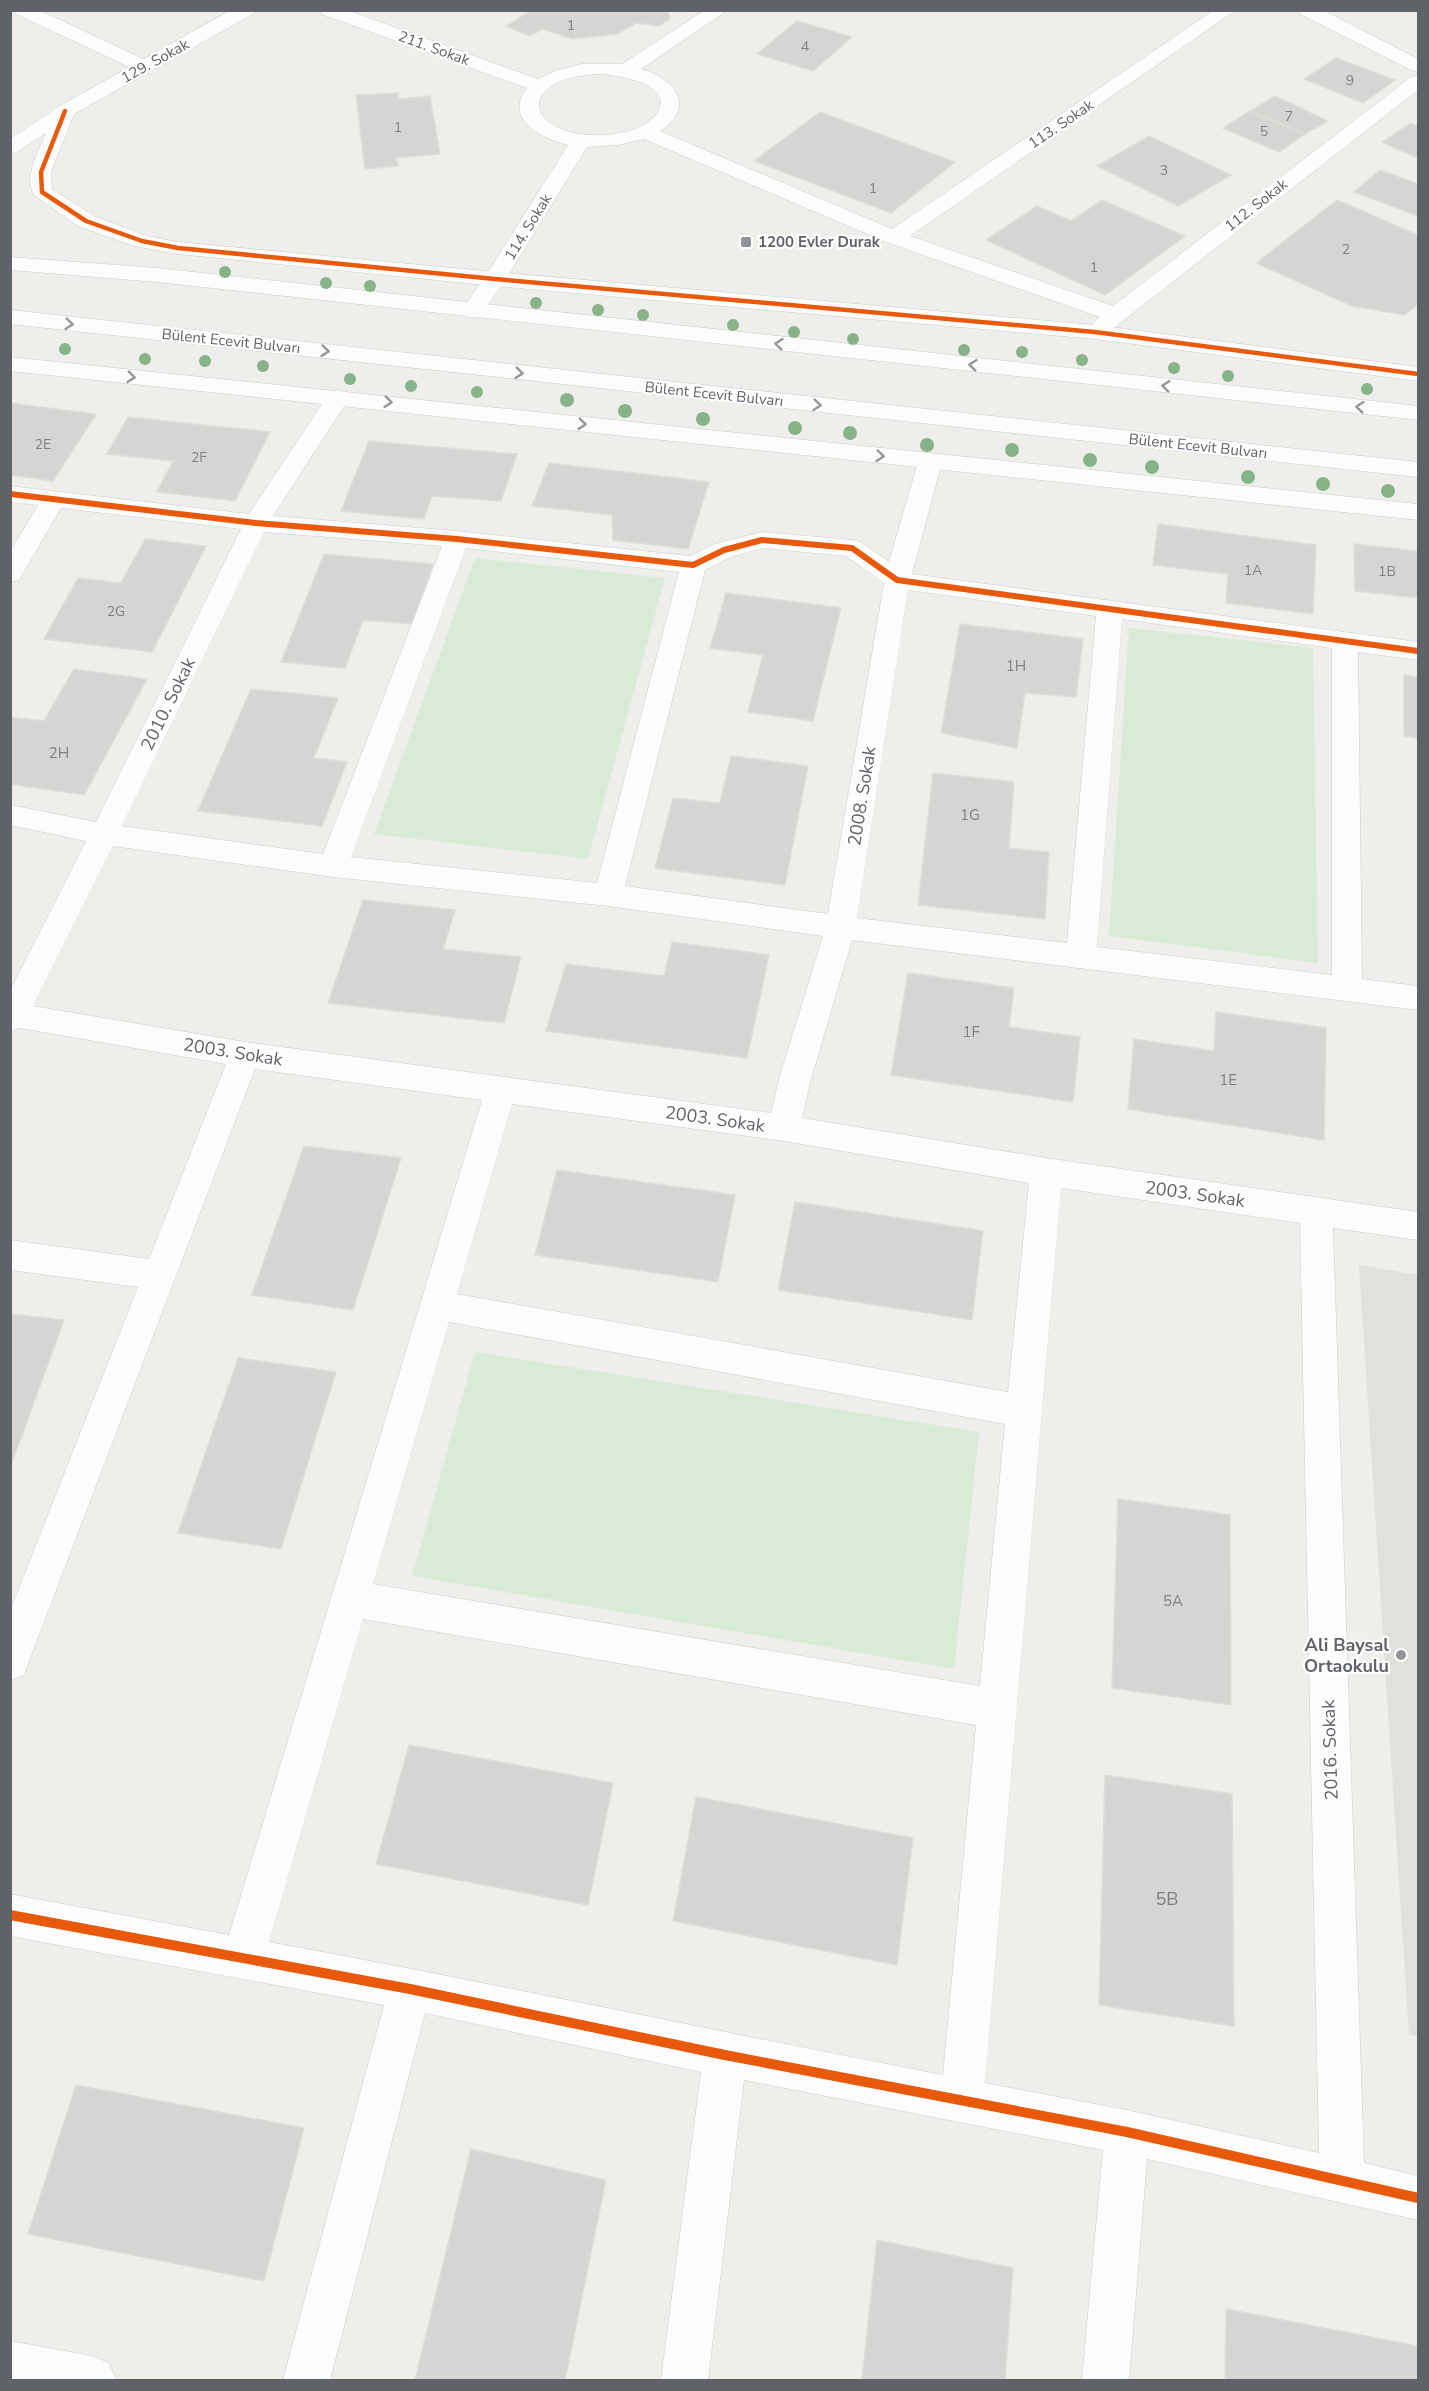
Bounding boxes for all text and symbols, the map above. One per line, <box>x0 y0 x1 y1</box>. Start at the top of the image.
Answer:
house number: 1 <box>567 16 575 35</box>
street label: 211. Sokak <box>395 26 473 70</box>
street label: 129. Sokak <box>117 34 193 88</box>
house number: 4 <box>801 37 809 56</box>
house number: 9 <box>1346 71 1354 90</box>
street label: 113. Sokak <box>1024 95 1098 153</box>
house number: 7 <box>1285 107 1293 126</box>
house number: 1 <box>394 118 402 137</box>
house number: 5 <box>1260 122 1268 141</box>
house number: 3 <box>1160 161 1168 180</box>
street label: 112. Sokak <box>1220 174 1292 236</box>
house number: 1 <box>869 179 877 198</box>
street label: 114. Sokak <box>500 190 557 264</box>
place label: 1200 Evler Durak <box>758 232 881 252</box>
marker: 1200 Evler Durak <box>739 235 753 249</box>
house number: 2 <box>1342 240 1350 259</box>
house number: 1 <box>1090 258 1098 277</box>
one-way arrow <box>64 317 73 330</box>
street label: Bülent Ecevit Bulvarı <box>161 324 301 358</box>
one-way arrow <box>774 339 783 351</box>
one-way arrow <box>321 345 330 357</box>
one-way arrow <box>968 359 977 372</box>
one-way arrow <box>514 366 524 378</box>
one-way arrow <box>127 370 136 383</box>
street label: Bülent Ecevit Bulvarı <box>644 377 784 411</box>
one-way arrow <box>1162 380 1171 393</box>
one-way arrow <box>383 395 393 408</box>
one-way arrow <box>813 398 822 411</box>
one-way arrow <box>1356 401 1365 414</box>
one-way arrow <box>577 417 586 429</box>
street label: Bülent Ecevit Bulvarı <box>1128 429 1268 463</box>
house number: 2E <box>35 435 51 454</box>
house number: 2F <box>191 448 207 467</box>
one-way arrow <box>876 450 885 462</box>
house number: 1A <box>1244 561 1262 580</box>
house number: 1B <box>1378 562 1396 581</box>
house number: 2G <box>107 602 125 621</box>
street label: 2010. Sokak <box>135 653 201 754</box>
house number: 1H <box>1006 656 1026 676</box>
house number: 2H <box>49 743 69 763</box>
street label: 2008. Sokak <box>842 744 882 847</box>
house number: 1G <box>960 805 980 825</box>
house number: 1F <box>962 1022 980 1042</box>
street label: 2003. Sokak <box>182 1032 285 1072</box>
house number: 1E <box>1219 1070 1237 1090</box>
street label: 2003. Sokak <box>664 1100 767 1138</box>
street label: 2003. Sokak <box>1144 1175 1247 1213</box>
house number: 5A <box>1163 1591 1183 1611</box>
place label: Ali Baysal Ortaokulu <box>1304 1633 1389 1678</box>
marker: Ali Baysal Ortaokulu <box>1394 1648 1408 1662</box>
street label: 2016. Sokak <box>1316 1698 1344 1801</box>
house number: 5B <box>1156 1887 1178 1911</box>

